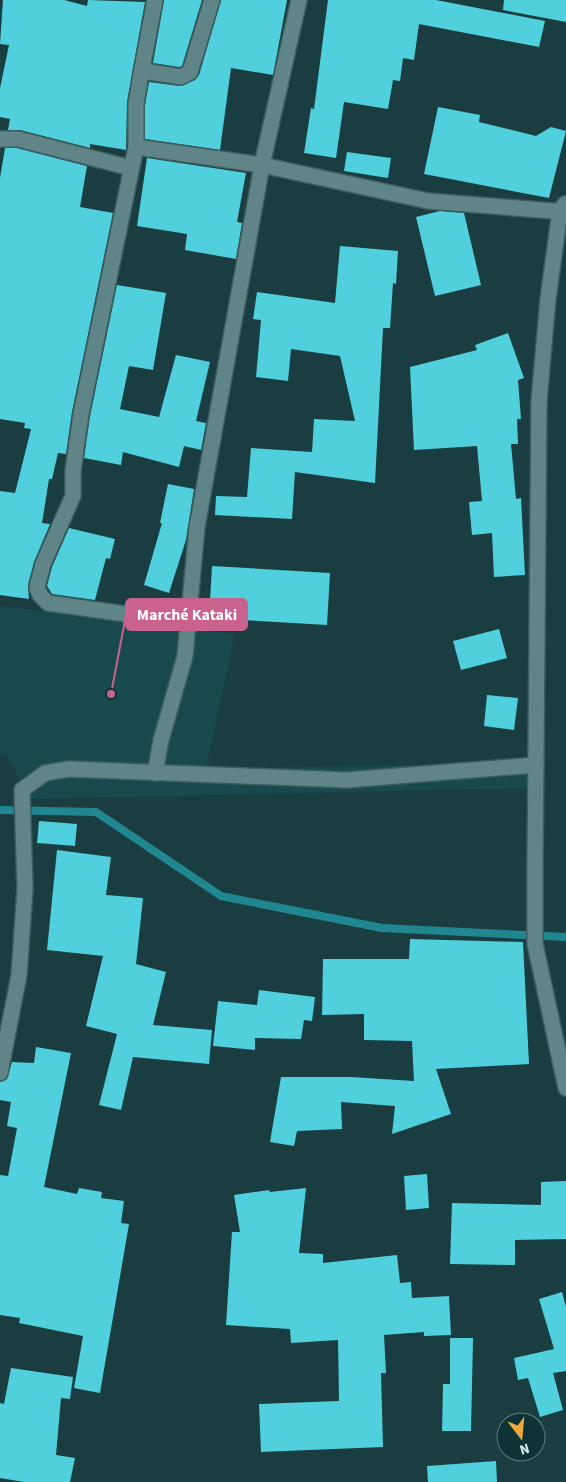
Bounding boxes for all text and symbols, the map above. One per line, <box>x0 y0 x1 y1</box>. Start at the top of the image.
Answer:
callout: Marché Kataki <box>126 599 247 630</box>
text: Marché Kataki <box>137 604 237 626</box>
north arrow <box>496 1412 546 1462</box>
text: N <box>517 1438 532 1459</box>

